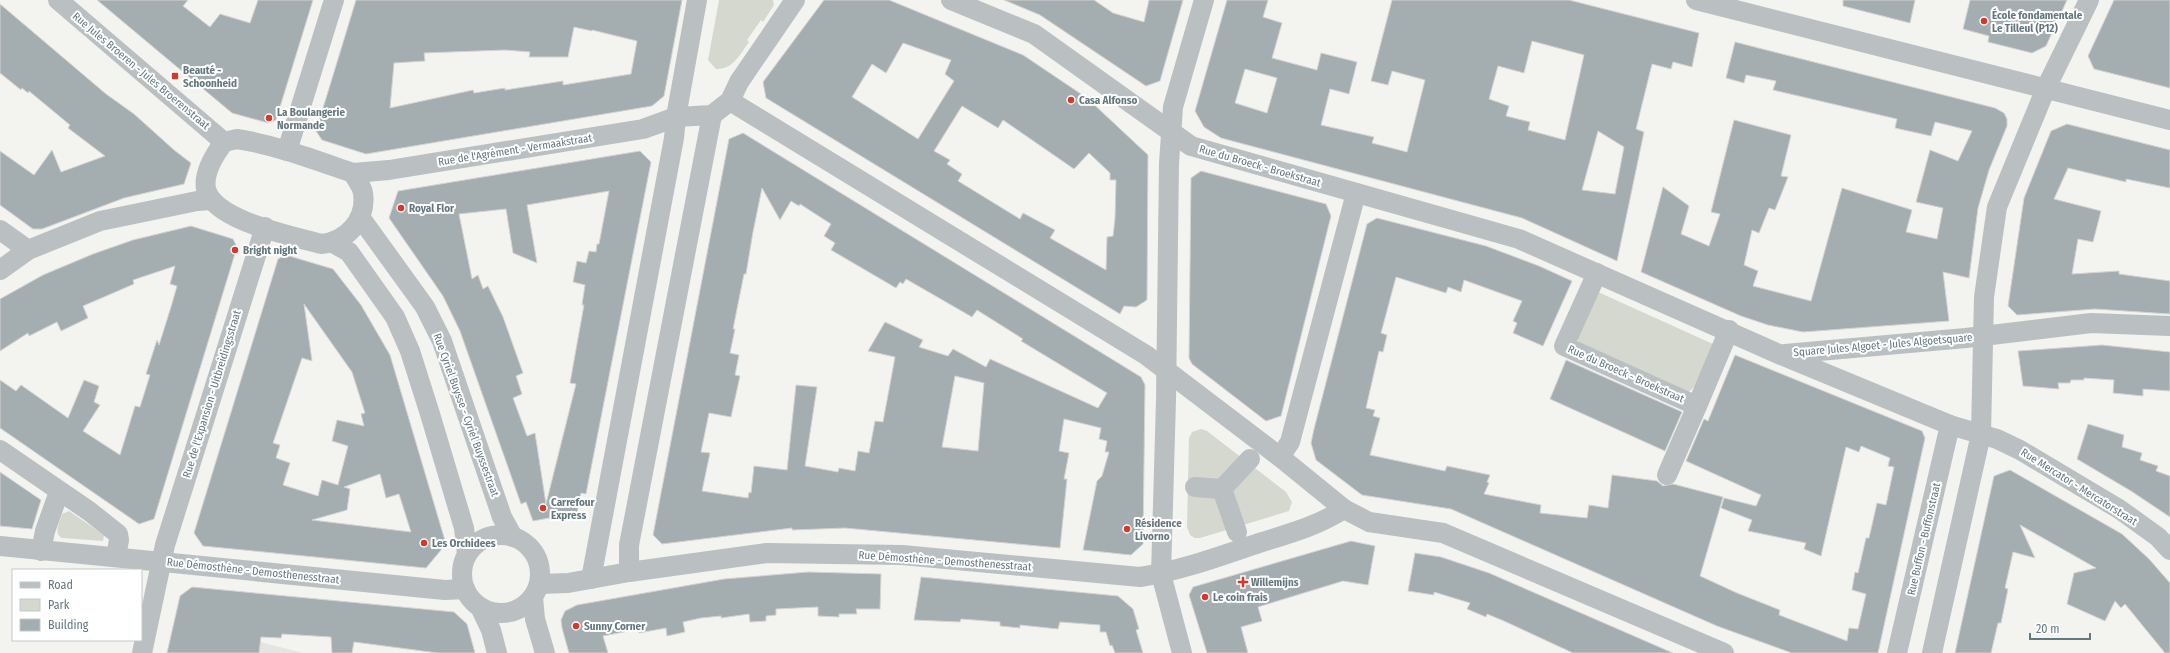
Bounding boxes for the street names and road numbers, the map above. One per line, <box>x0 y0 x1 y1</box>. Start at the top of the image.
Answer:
street label: Rue Jules Broeren - Jules Broerenstraat <box>70 10 212 132</box>
street label: Rue de l'Agrément - Vermaakstraat <box>437 131 593 169</box>
street label: Rue du Broeck - Broekstraat <box>1198 142 1323 190</box>
street label: Rue de l'Expansion - Uitbreidingsstraat <box>180 308 244 479</box>
street label: Square Jules Algoet - Jules Algoetsquare <box>1793 331 1973 359</box>
street label: Rue Cyriel Buysse - Cyriel Buyssestraat <box>430 332 502 499</box>
street label: Rue du Broeck - Broekstraat <box>1566 342 1686 406</box>
street label: Rue Mercator - Mercatorstraat <box>2018 446 2140 528</box>
street label: Rue Buffon - Buffonstraat <box>1905 481 1943 597</box>
street label: Rue Démosthène - Demosthenesstraat <box>858 548 1032 574</box>
street label: Rue Démosthène - Demosthenesstraat <box>166 555 340 587</box>

